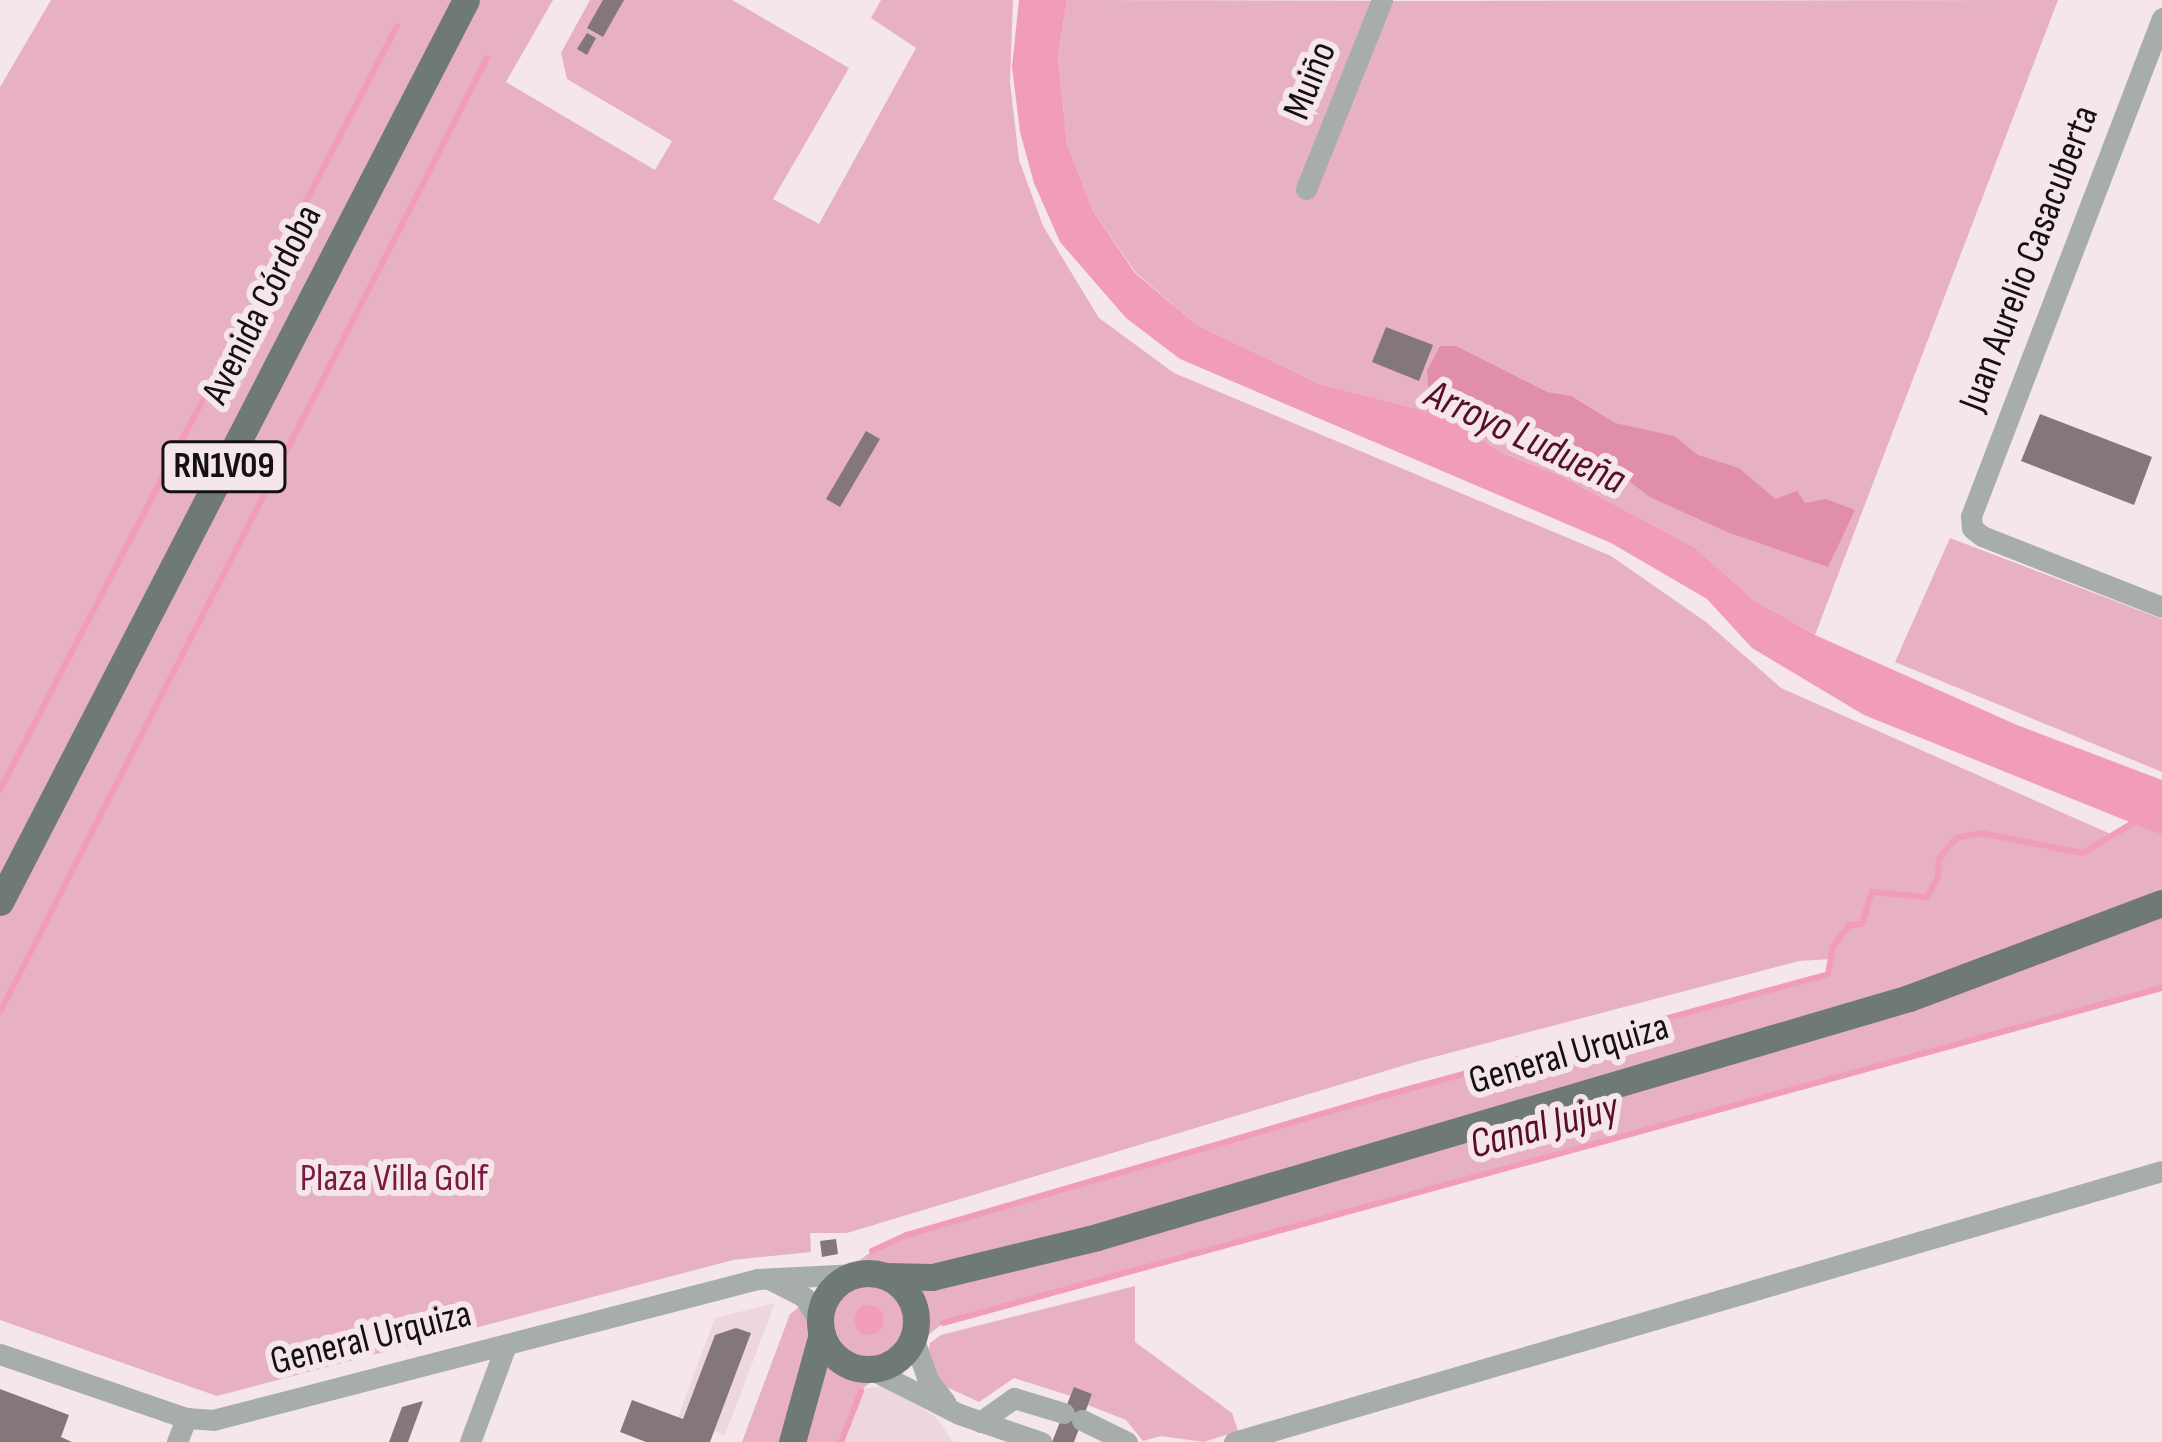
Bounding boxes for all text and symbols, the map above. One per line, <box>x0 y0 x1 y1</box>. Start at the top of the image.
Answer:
street label: Muiño <box>1274 35 1348 127</box>
street label: Juan Aurelio Casacuberta <box>1950 100 2110 418</box>
street label: Avenida Córdoba <box>193 198 333 412</box>
water label: Arroyo Ludueña <box>1417 370 1633 506</box>
road number: RN1V09 <box>161 437 287 497</box>
street label: General Urquiza <box>1464 1004 1674 1106</box>
water label: Canal Jujuy <box>1464 1083 1624 1171</box>
park label: Plaza Villa Golf <box>300 1156 488 1202</box>
street label: General Urquiza <box>266 1291 476 1387</box>

